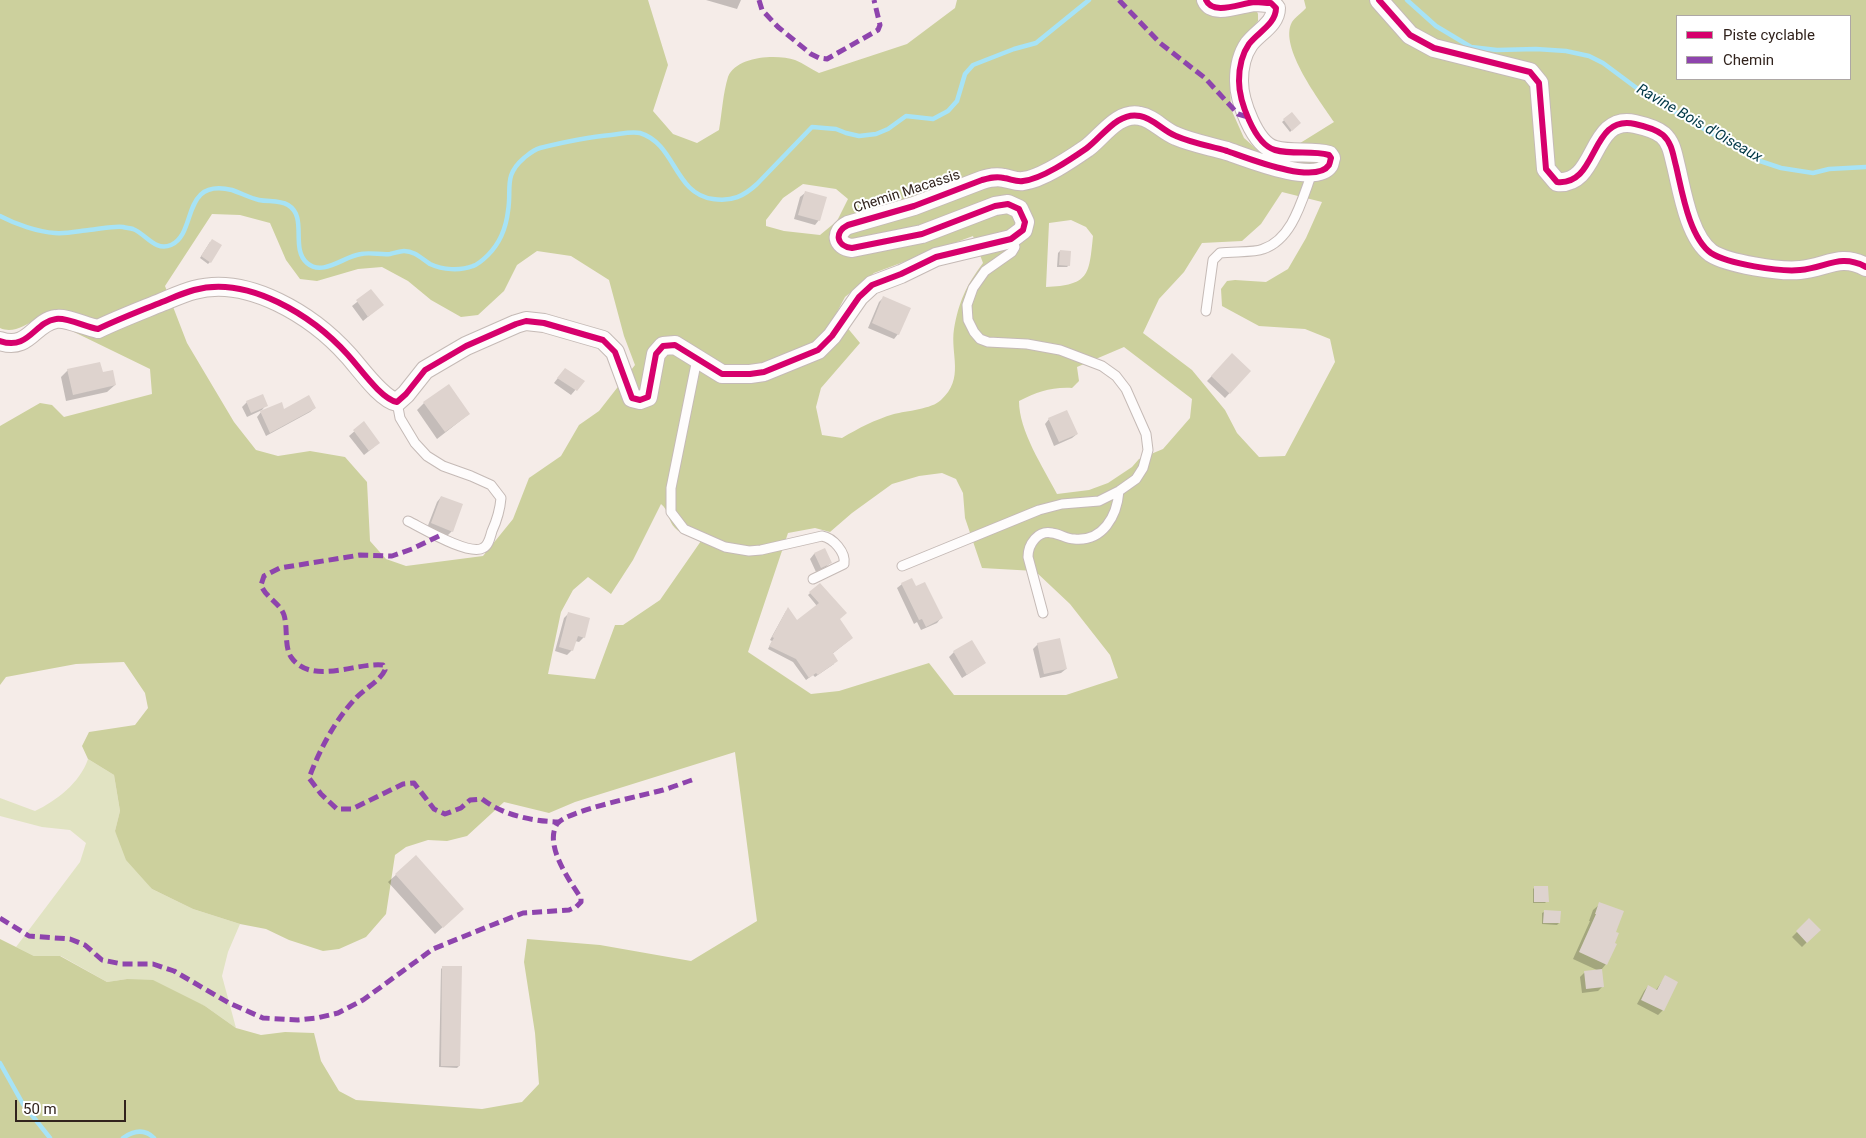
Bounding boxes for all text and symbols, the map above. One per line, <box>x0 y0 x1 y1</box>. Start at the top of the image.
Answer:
legend <box>1676 15 1851 80</box>
text: Piste cyclable <box>1723 26 1815 44</box>
text: Chemin <box>1723 51 1774 69</box>
water label: Ravine Bois d'Oiseaux <box>1633 81 1765 167</box>
street label: Chemin Macassis <box>852 167 962 217</box>
scale bar <box>18 1090 129 1122</box>
text: 50 m <box>23 1100 57 1118</box>

